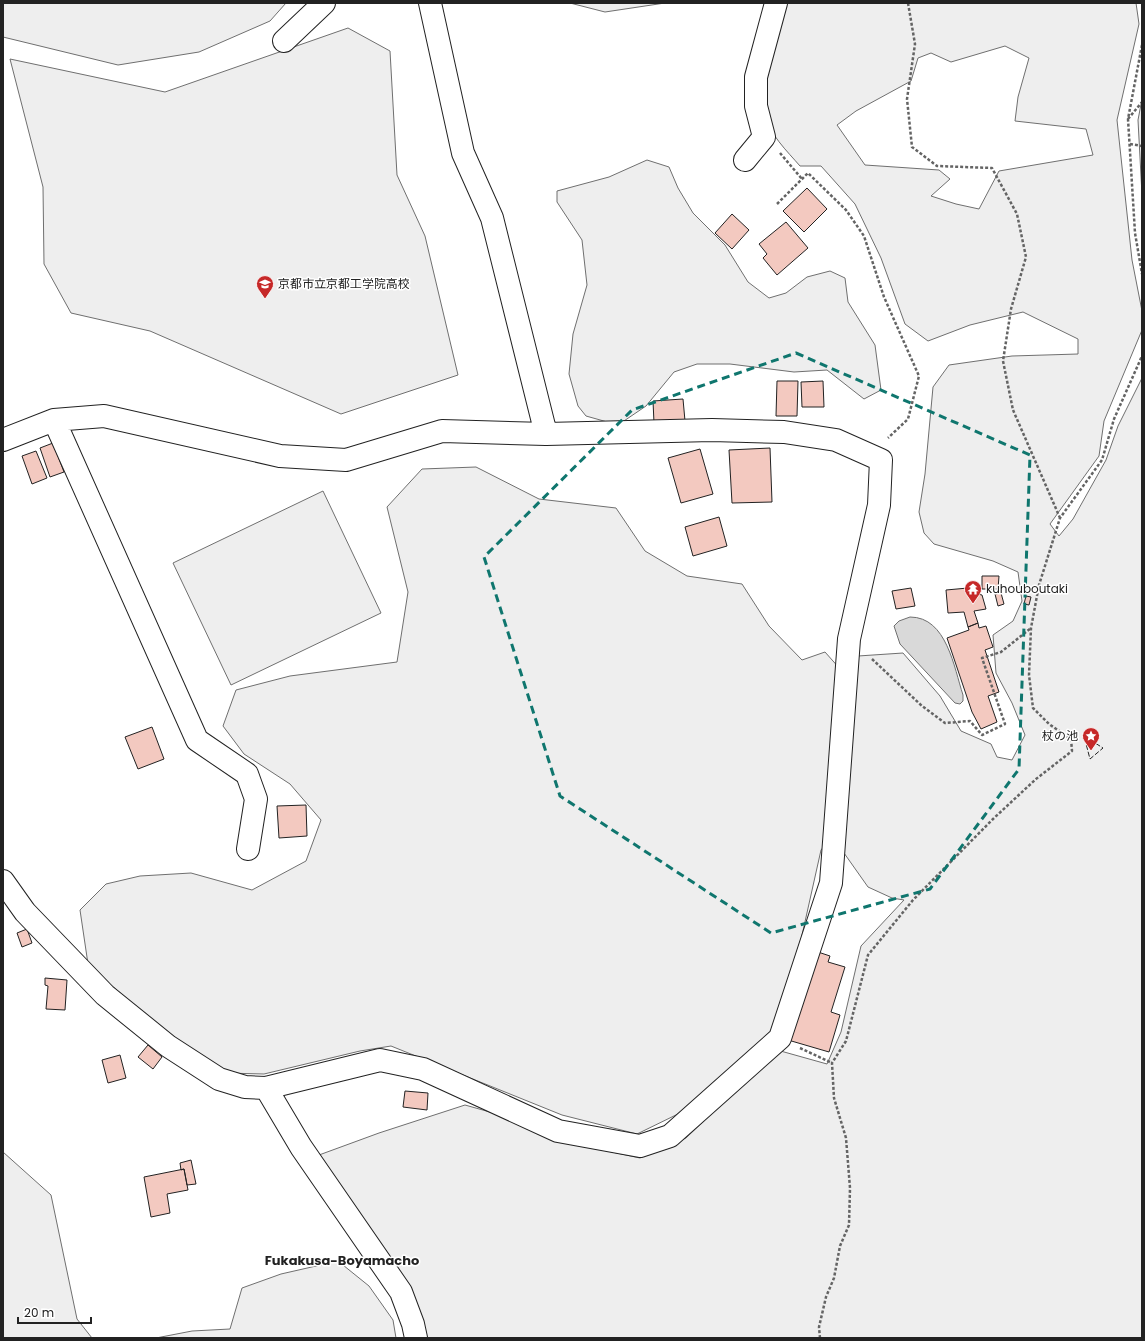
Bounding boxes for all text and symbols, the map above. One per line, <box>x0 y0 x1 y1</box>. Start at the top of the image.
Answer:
school or university icon: 京都市立京都工学院高校 <box>255 274 275 299</box>
place label: 京都市立京都工学院高校 <box>278 275 410 292</box>
temple icon: kuhouboutaki <box>963 579 983 604</box>
place label: kuhouboutaki <box>986 580 1068 597</box>
place icon: 杖の池 <box>1081 726 1101 751</box>
place label: 杖の池 <box>1042 727 1078 744</box>
district label: Fukakusa-Boyamacho <box>265 1251 419 1270</box>
scale bar <box>18 1299 91 1325</box>
text: 20 m <box>24 1304 54 1321</box>

